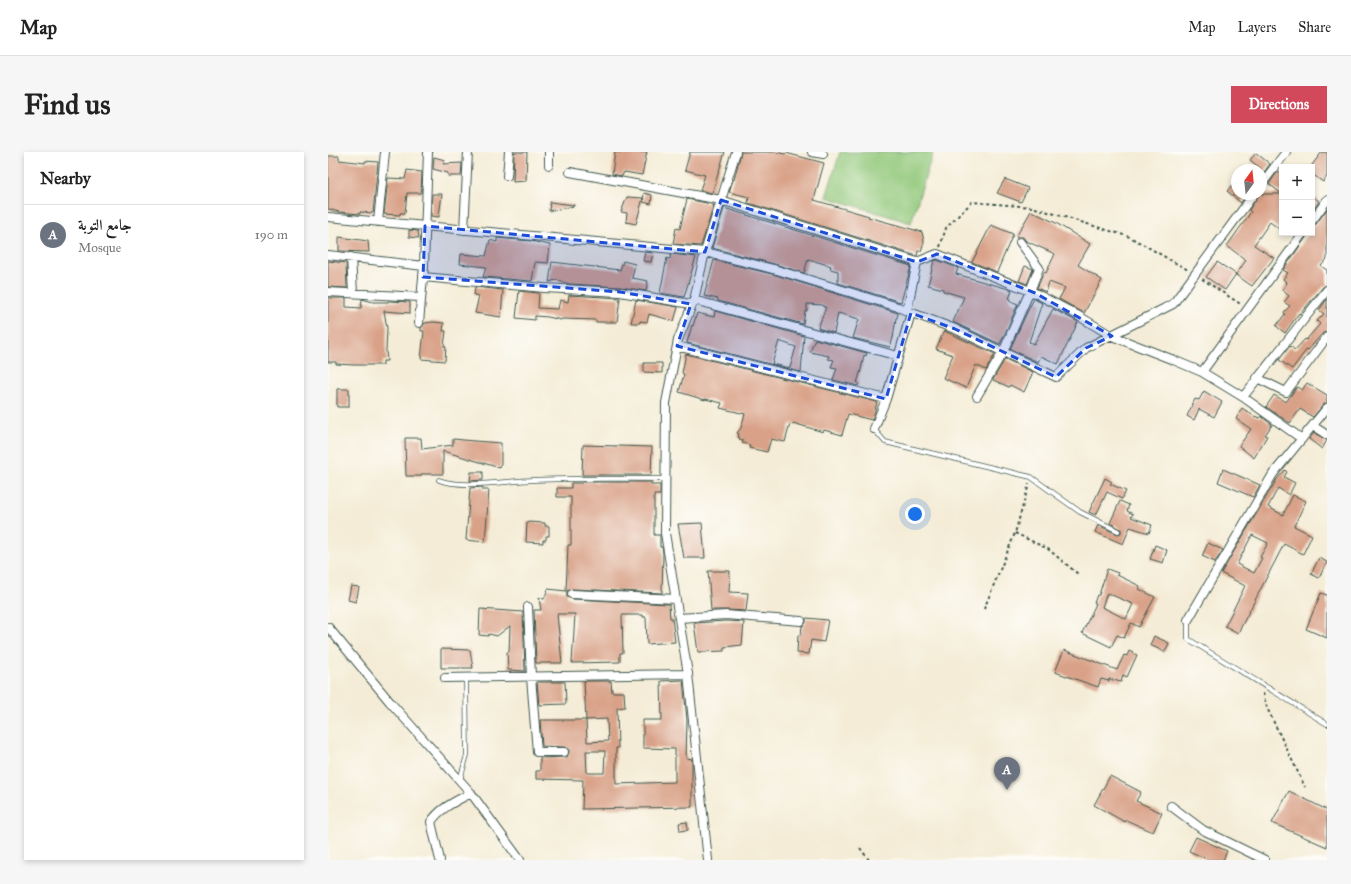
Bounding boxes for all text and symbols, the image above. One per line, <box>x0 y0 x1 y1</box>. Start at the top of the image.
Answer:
text: Map <box>20 16 57 39</box>
text: Map <box>1188 19 1216 36</box>
text: Layers <box>1238 19 1276 36</box>
text: Share <box>1298 19 1331 36</box>
button: Directions <box>1231 86 1327 123</box>
text: Find us <box>24 87 110 122</box>
north arrow <box>1231 164 1267 200</box>
map controls <box>1279 164 1315 236</box>
button: + <box>1279 164 1315 200</box>
text: Nearby <box>40 168 91 189</box>
button: − <box>1279 200 1315 236</box>
text: جامع التوبة <box>78 216 131 234</box>
text: A <box>49 227 57 243</box>
text: 190 m <box>255 227 288 243</box>
text: Mosque <box>78 240 121 256</box>
your location <box>905 504 925 524</box>
pin: A <box>994 757 1020 790</box>

